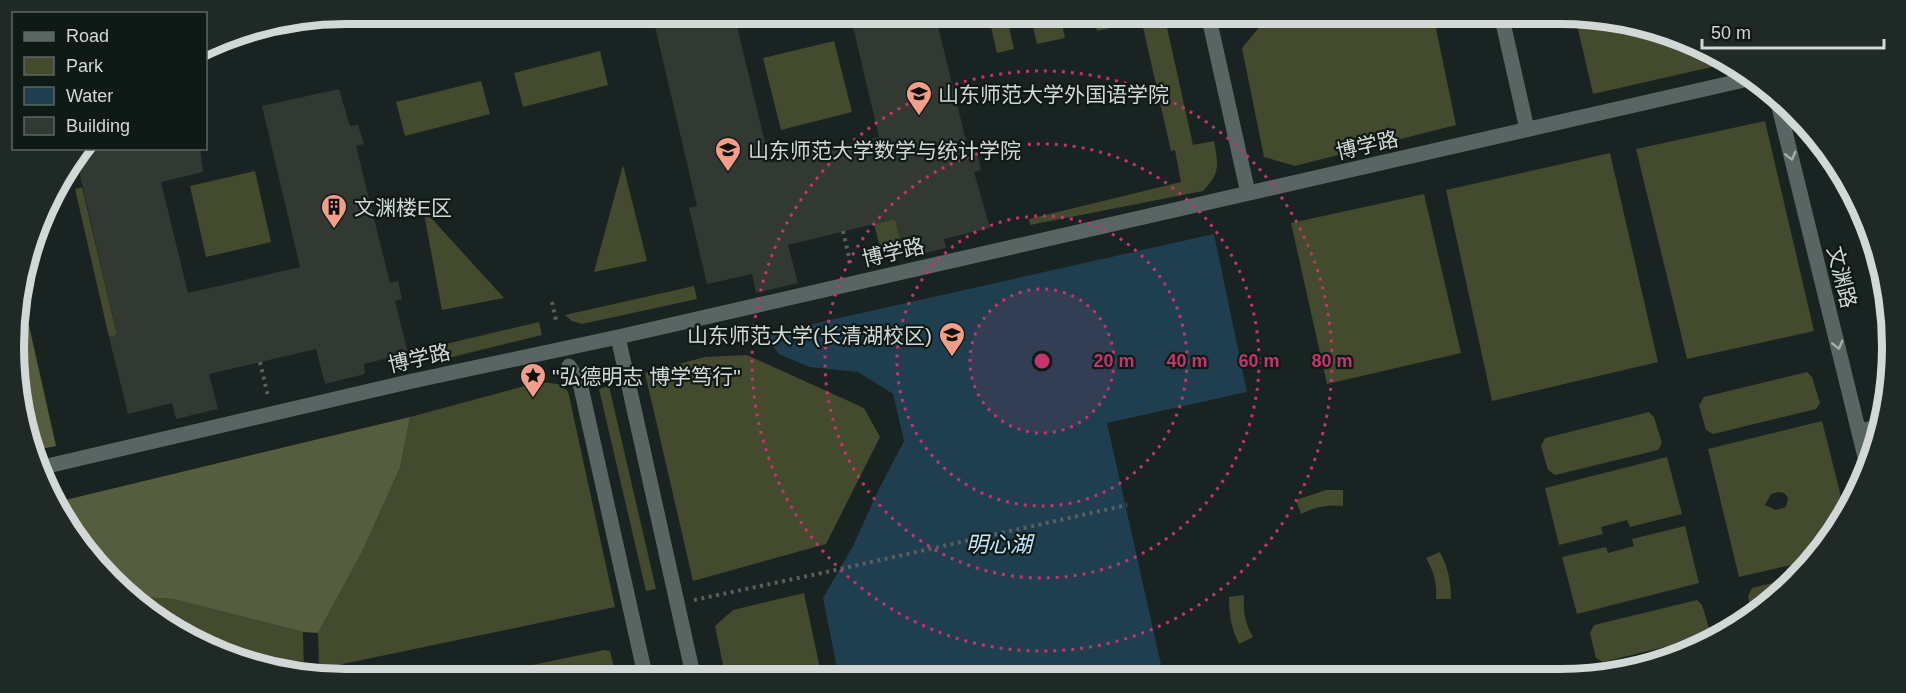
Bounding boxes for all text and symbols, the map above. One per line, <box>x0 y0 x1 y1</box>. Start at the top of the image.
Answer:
legend <box>12 12 207 150</box>
scale bar <box>1702 12 1884 50</box>
text: 50 m <box>1711 23 1751 43</box>
text: Road <box>66 26 109 46</box>
text: Park <box>66 56 104 76</box>
school or university icon: 山东师范大学外国语学院 <box>904 79 934 117</box>
place label: 山东师范大学外国语学院 <box>938 83 1169 106</box>
text: Water <box>66 86 113 106</box>
text: Building <box>66 116 130 136</box>
street label: 博学路 <box>1334 127 1400 163</box>
school or university icon: 山东师范大学数学与统计学院 <box>713 135 743 173</box>
place label: 山东师范大学数学与统计学院 <box>748 139 1021 162</box>
one-way arrow <box>1783 151 1796 161</box>
building icon: 文渊楼E区 <box>319 192 349 230</box>
place label: 文渊楼E区 <box>354 196 452 219</box>
street label: 博学路 <box>860 234 926 270</box>
street label: 文渊路 <box>1823 244 1861 310</box>
school or university icon: 山东师范大学(长清湖校区) <box>937 320 967 358</box>
place label: 山东师范大学(长清湖校区) <box>687 324 932 347</box>
street label: 博学路 <box>386 340 452 376</box>
one-way arrow <box>1830 340 1843 350</box>
centre of rings <box>1032 351 1052 371</box>
text: 20 m <box>1093 351 1135 371</box>
text: 40 m <box>1166 351 1208 371</box>
text: 60 m <box>1238 351 1280 371</box>
text: 80 m <box>1311 351 1353 371</box>
place icon: "弘德明志 博学笃行" <box>518 361 548 399</box>
place label: "弘德明志 博学笃行" <box>552 365 741 388</box>
water label: 明心湖 <box>966 532 1035 557</box>

